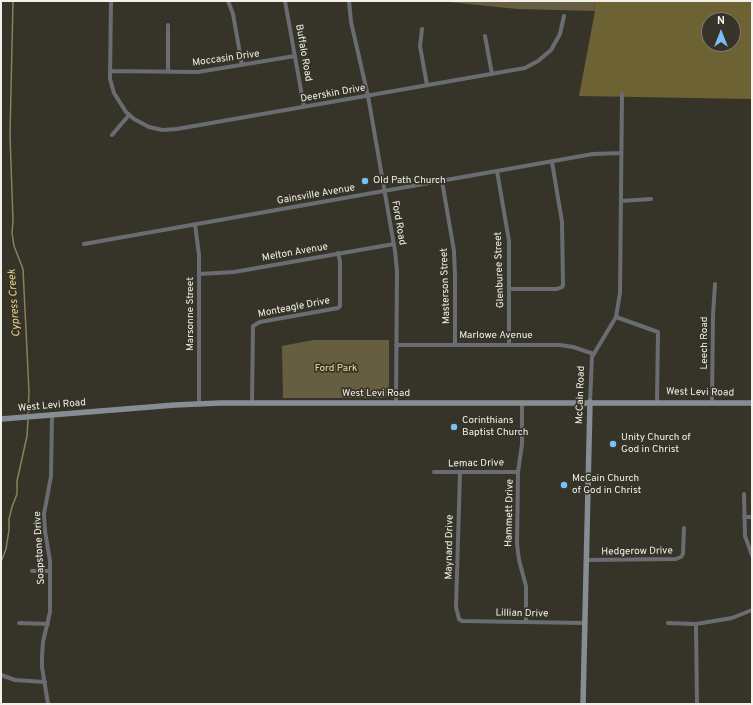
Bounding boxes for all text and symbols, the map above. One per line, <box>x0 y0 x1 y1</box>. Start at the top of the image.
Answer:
north arrow <box>701 12 741 52</box>
text: N <box>717 14 725 28</box>
street label: Buffalo Road <box>292 23 314 83</box>
street label: Moccasin Drive <box>192 48 260 70</box>
street label: Deerskin Drive <box>300 82 366 106</box>
place label: Old Path Church <box>373 175 446 187</box>
marker: Old Path Church <box>360 176 370 186</box>
street label: Gainsville Avenue <box>276 182 356 208</box>
street label: Ford Road <box>388 200 408 246</box>
street label: Glenburee Street <box>493 232 507 308</box>
street label: Melton Avenue <box>261 241 329 265</box>
street label: Masterson Street <box>439 248 453 324</box>
water label: Cypress Creek <box>6 269 24 337</box>
street label: Marsonne Street <box>185 277 197 351</box>
street label: Monteagle Drive <box>257 295 331 321</box>
street label: Leech Road <box>699 317 711 369</box>
street label: Marlowe Avenue <box>459 330 533 342</box>
park label: Ford Park <box>315 363 357 375</box>
street label: McCain Road <box>574 366 588 424</box>
street label: West Levi Road <box>666 386 734 400</box>
street label: West Levi Road <box>342 388 410 400</box>
street label: West Levi Road <box>18 397 86 415</box>
place label: Corinthians Baptist Church <box>462 415 528 438</box>
marker: Corinthians Baptist Church <box>449 422 459 432</box>
place label: Unity Church of God in Christ <box>621 432 691 456</box>
marker: Unity Church of God in Christ <box>608 439 618 449</box>
street label: Lemac Drive <box>448 458 504 470</box>
place label: McCain Church of God in Christ <box>572 473 641 496</box>
street label: Hammett Drive <box>503 479 517 547</box>
marker: McCain Church of God in Christ <box>559 480 569 490</box>
street label: Soapstone Drive <box>32 511 48 585</box>
street label: Maynard Drive <box>443 515 457 579</box>
street label: Hedgerow Drive <box>601 545 673 559</box>
street label: Lillian Drive <box>495 608 549 620</box>

